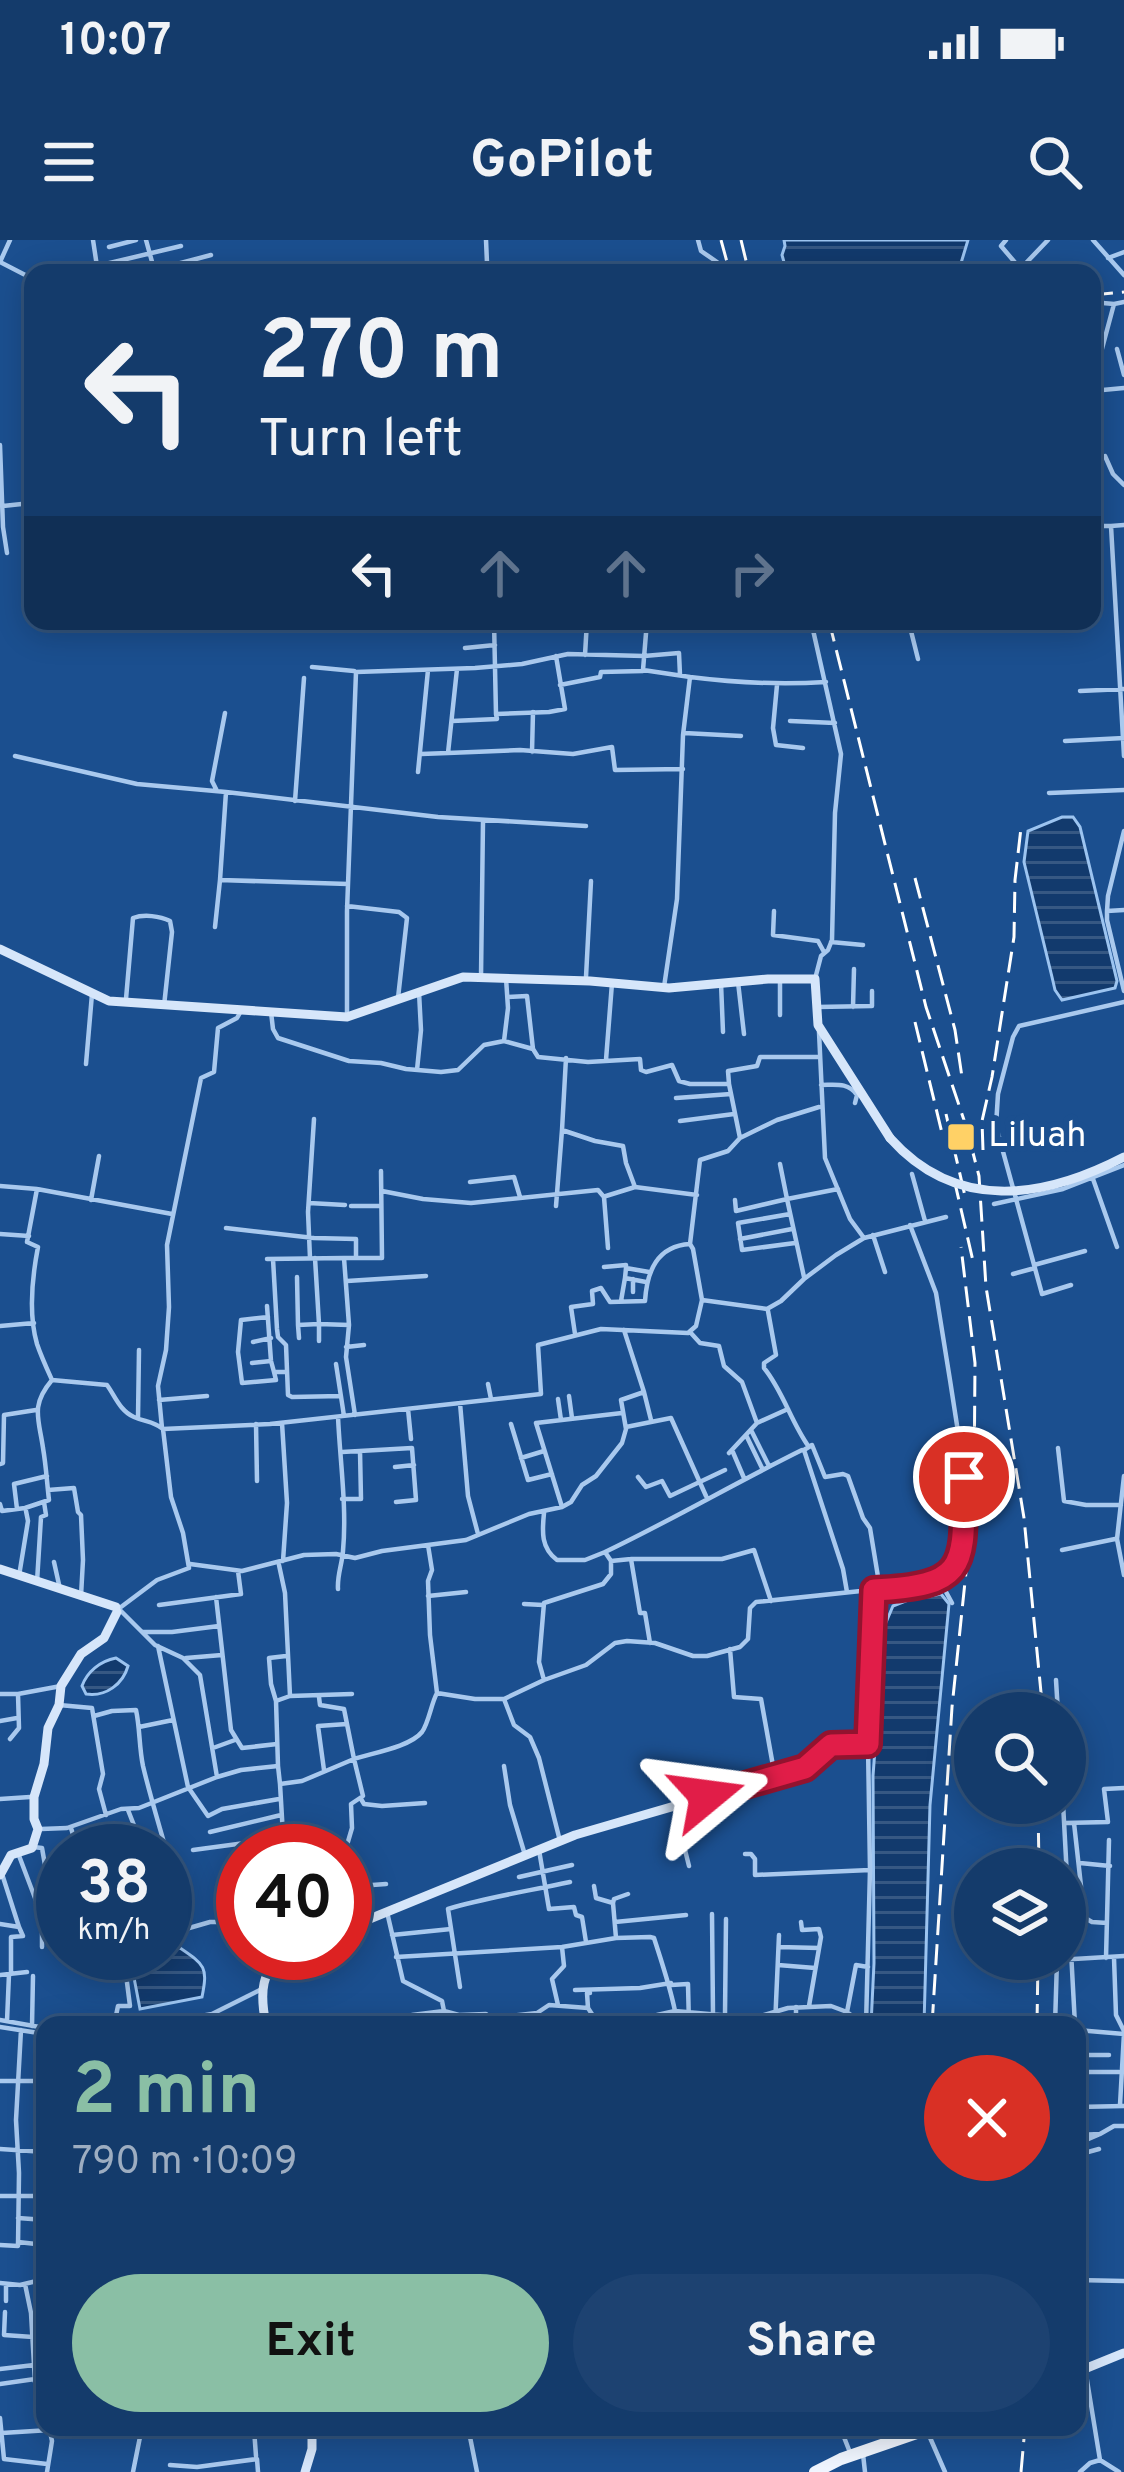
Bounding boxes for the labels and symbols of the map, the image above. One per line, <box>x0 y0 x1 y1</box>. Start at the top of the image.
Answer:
place label: Liluah <box>988 1114 1086 1160</box>
marker: Liluah <box>945 1121 977 1153</box>
pin <box>913 1426 1015 1528</box>
position arrow <box>644 1733 770 1859</box>
speed limit sign: 40 <box>216 1824 372 1980</box>

